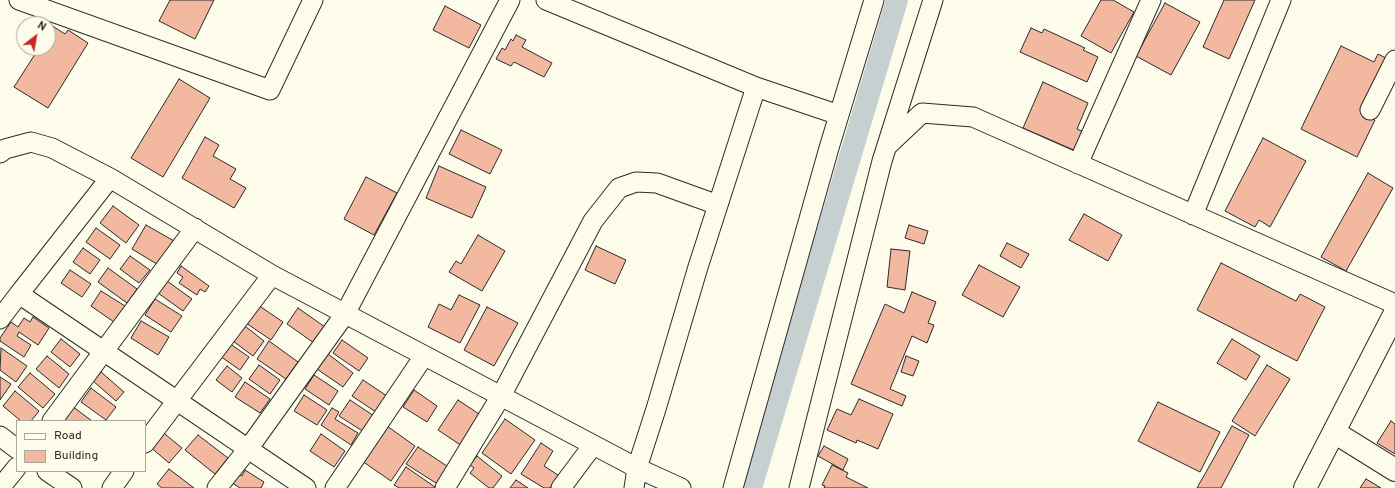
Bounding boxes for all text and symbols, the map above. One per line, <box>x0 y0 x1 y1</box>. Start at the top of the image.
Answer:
north arrow <box>16 16 56 56</box>
text: N <box>35 19 49 35</box>
legend <box>16 420 146 472</box>
text: Road <box>54 428 82 444</box>
text: Building <box>54 448 98 464</box>

